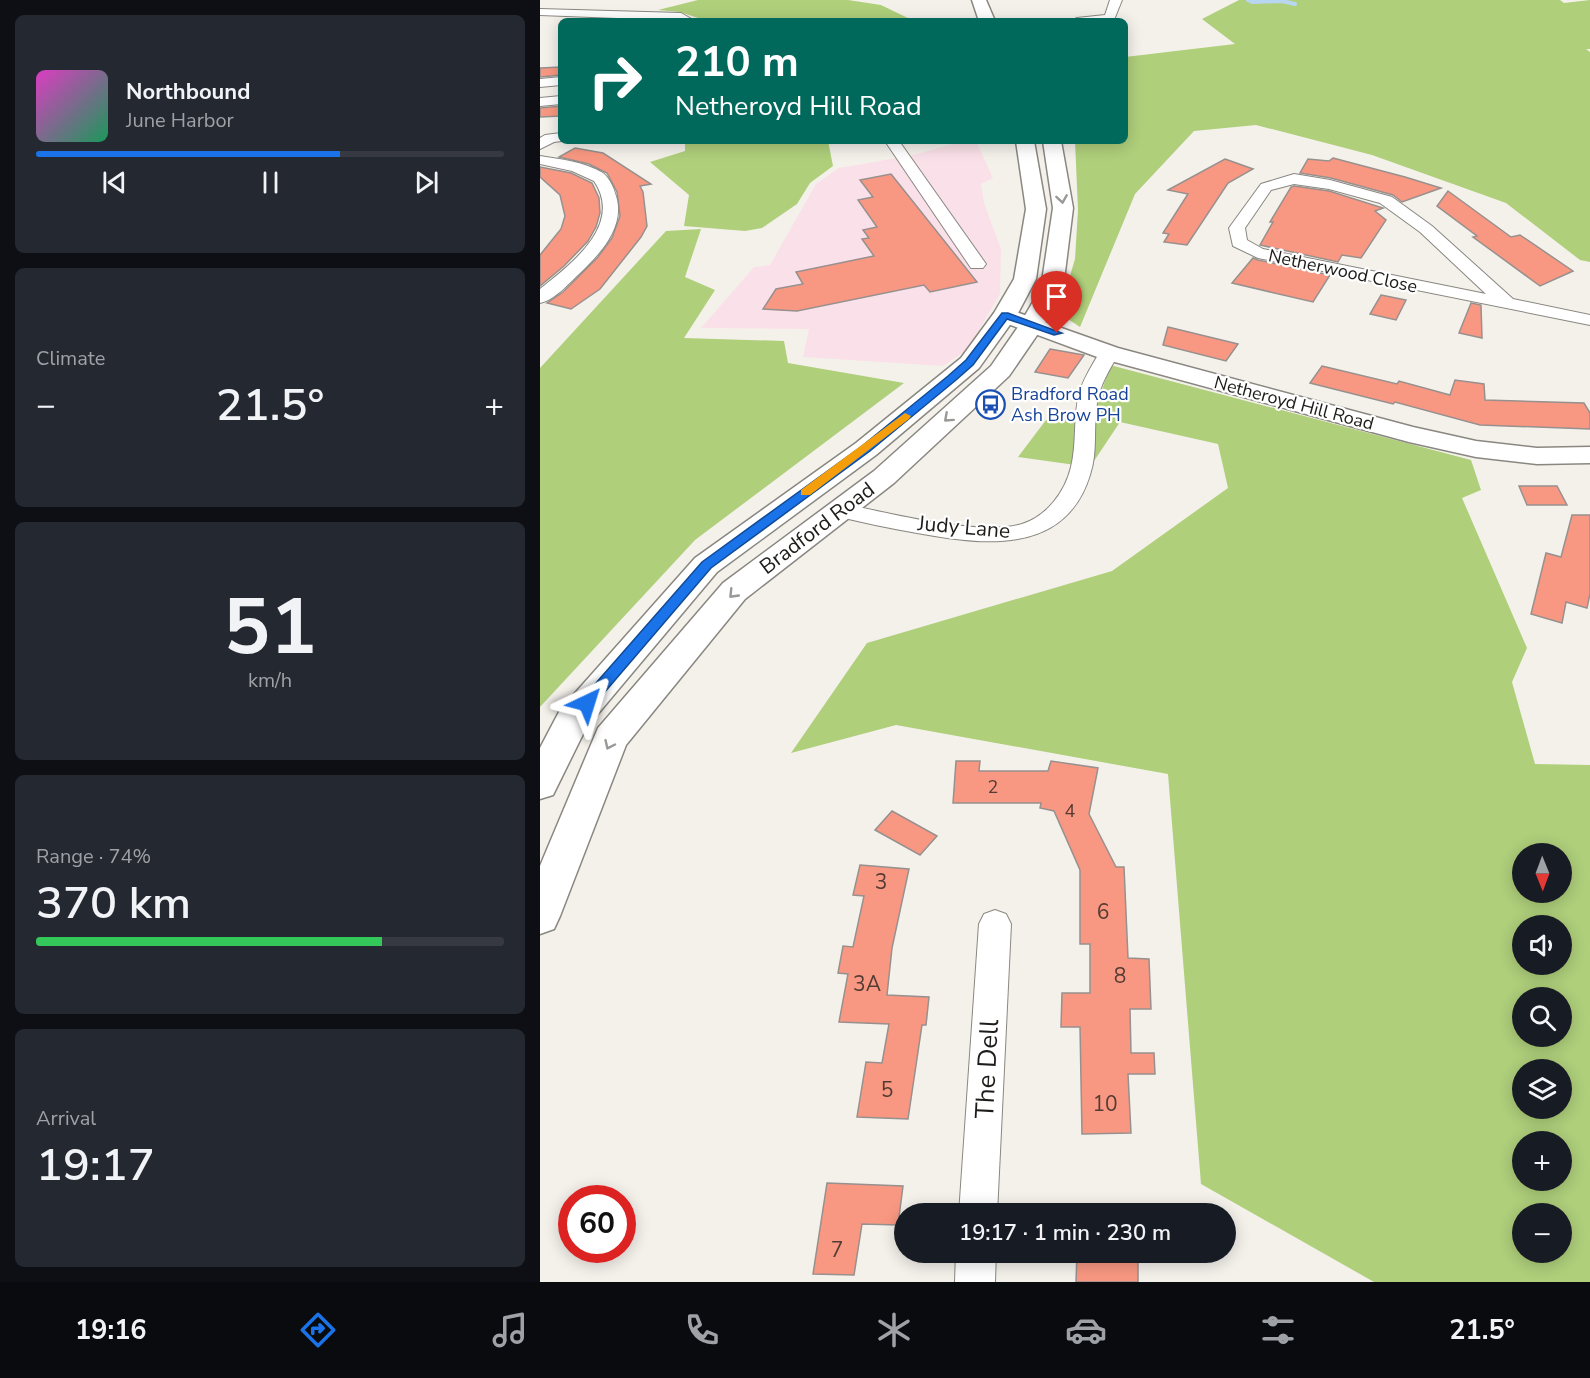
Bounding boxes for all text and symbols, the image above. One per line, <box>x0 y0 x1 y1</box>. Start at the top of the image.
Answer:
text: 210 m <box>675 34 799 91</box>
icon: right <box>576 42 654 120</box>
text: Northbound <box>126 77 250 107</box>
text: Netheroyd Hill Road <box>675 88 922 125</box>
text: June Harbor <box>126 107 234 134</box>
icon: previous <box>98 166 131 199</box>
icon: pause <box>254 166 287 199</box>
icon: next <box>410 166 443 199</box>
one-way arrow <box>1055 194 1067 203</box>
street label: Netherwood Close <box>1266 243 1420 299</box>
pin <box>1031 271 1082 333</box>
icon: arrive <box>1040 280 1073 313</box>
text: Climate <box>36 345 105 372</box>
street label: Netheroyd Hill Road <box>1211 370 1377 436</box>
text: 21.5° <box>216 375 324 436</box>
place label: Bradford Road Ash Brow PH <box>1011 382 1129 427</box>
text: − <box>36 383 56 428</box>
text: + <box>484 383 504 428</box>
bus stop icon: Bradford Road Ash Brow PH <box>974 388 1006 420</box>
one-way arrow <box>945 411 955 422</box>
street label: Bradford Road <box>754 476 880 580</box>
street label: Judy Lane <box>916 509 1011 545</box>
text: 51 <box>223 574 317 681</box>
one-way arrow <box>729 587 740 598</box>
text: km/h <box>248 667 292 694</box>
position arrow <box>555 671 619 735</box>
one-way arrow <box>605 738 617 749</box>
house number: 2 <box>988 775 998 799</box>
house number: 4 <box>1065 799 1076 823</box>
text: Range · 74% <box>36 843 151 870</box>
north arrow <box>1512 843 1572 903</box>
map controls <box>1512 843 1572 1263</box>
house number: 3 <box>875 868 887 896</box>
text: 370 km <box>36 873 191 934</box>
house number: 6 <box>1097 898 1109 926</box>
button: sound <box>1512 915 1572 975</box>
house number: 8 <box>1114 962 1126 990</box>
house number: 3A <box>853 970 881 998</box>
button: search <box>1512 987 1572 1047</box>
street label: The Dell <box>967 1018 1007 1120</box>
button: layers <box>1512 1059 1572 1119</box>
house number: 5 <box>881 1076 893 1104</box>
house number: 10 <box>1092 1090 1118 1118</box>
text: Arrival <box>36 1105 96 1132</box>
button: + <box>1512 1131 1572 1191</box>
text: 19:17 <box>36 1135 155 1196</box>
speed limit sign: 60 <box>558 1185 636 1263</box>
button: − <box>1512 1203 1572 1263</box>
text: 19:17 · 1 min · 230 m <box>959 1218 1171 1248</box>
house number: 7 <box>831 1236 843 1264</box>
icon: directions <box>297 1309 339 1351</box>
icon: music <box>489 1309 531 1351</box>
icon: phone <box>681 1309 723 1351</box>
icon: climate <box>873 1309 915 1351</box>
icon: car <box>1065 1309 1107 1351</box>
icon: filters <box>1257 1309 1299 1351</box>
text: 19:16 <box>75 1312 147 1349</box>
text: 21.5° <box>1449 1312 1515 1349</box>

